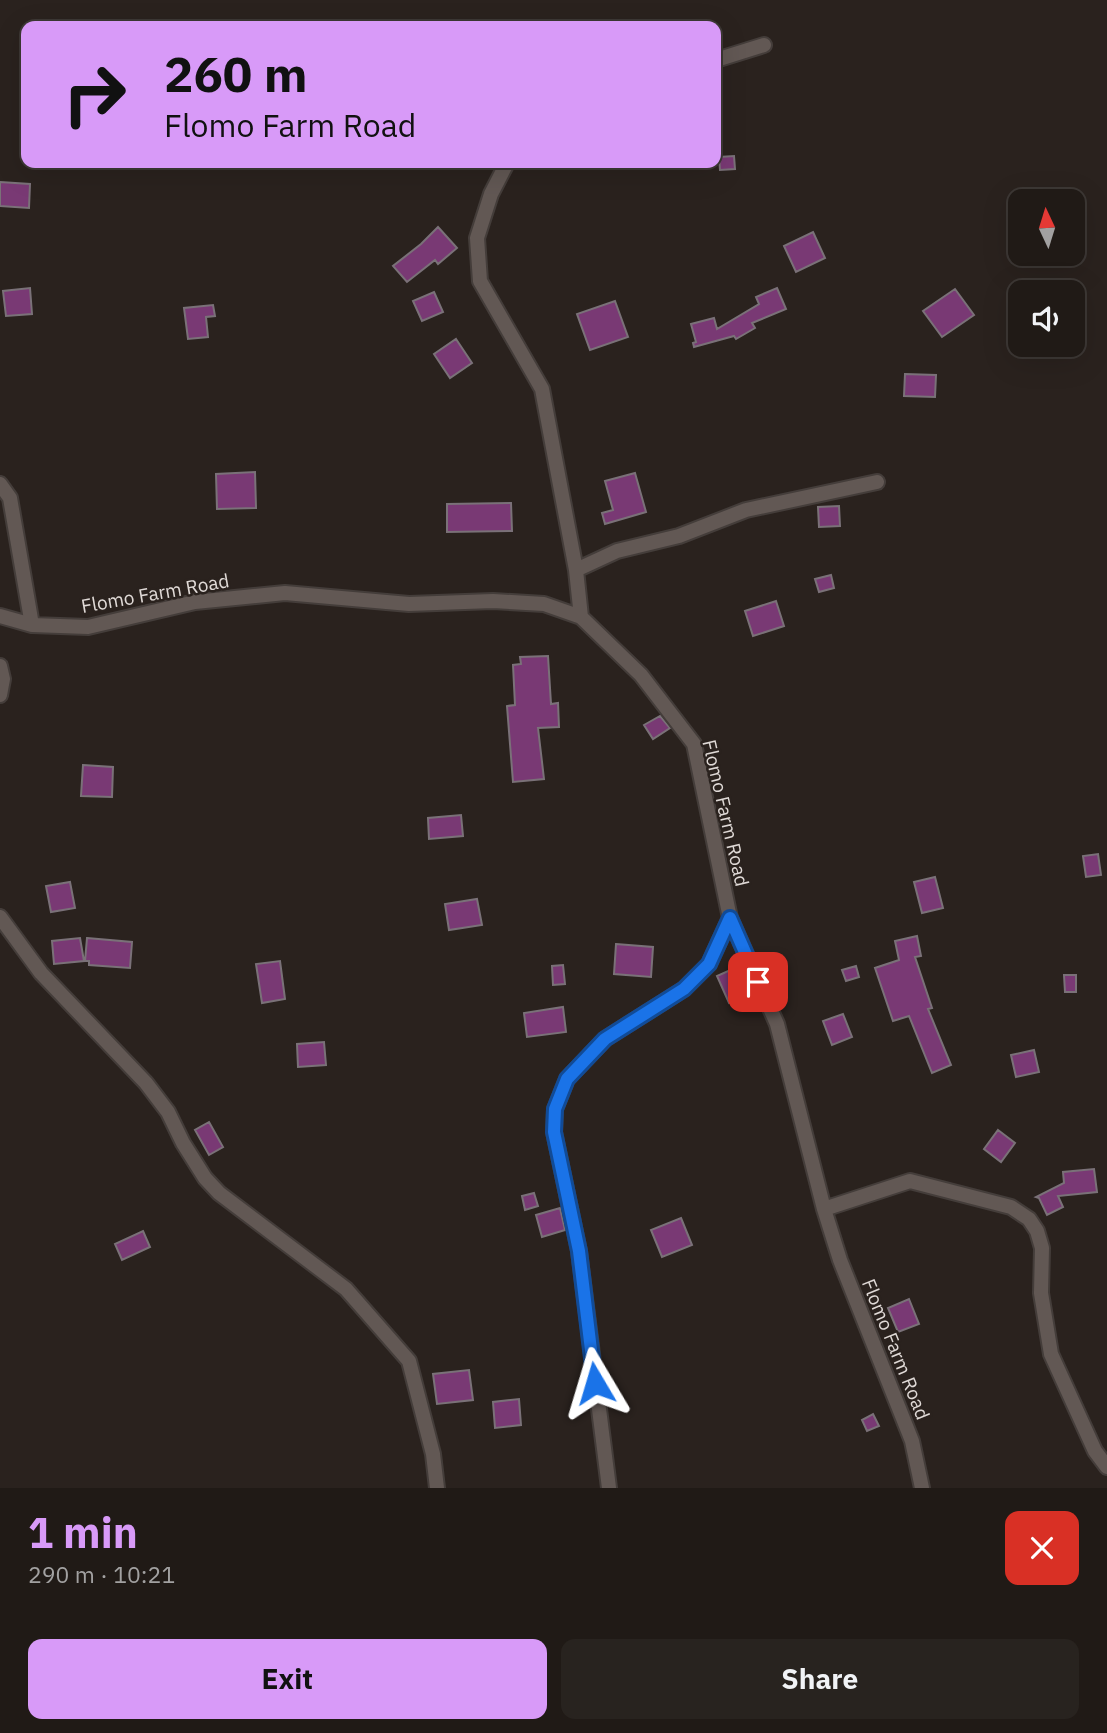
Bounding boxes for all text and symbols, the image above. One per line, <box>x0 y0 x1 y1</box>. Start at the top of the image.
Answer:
text: 260 m <box>164 42 308 105</box>
icon: right <box>49 49 140 140</box>
text: Flomo Farm Road <box>164 104 416 146</box>
north arrow <box>1008 189 1085 266</box>
map controls <box>1008 189 1085 357</box>
button: sound <box>1008 280 1085 357</box>
street label: Flomo Farm Road <box>79 568 231 618</box>
street label: Flomo Farm Road <box>697 737 755 889</box>
pin <box>728 952 788 1012</box>
icon: arrive <box>739 963 777 1001</box>
street label: Flomo Farm Road <box>857 1275 935 1423</box>
position arrow <box>558 1346 632 1420</box>
text: 1 min <box>28 1505 138 1560</box>
button: close <box>1005 1511 1079 1585</box>
text: 290 m · 10:21 <box>28 1559 175 1589</box>
button: Exit <box>28 1639 547 1719</box>
button: Share <box>561 1639 1079 1719</box>

